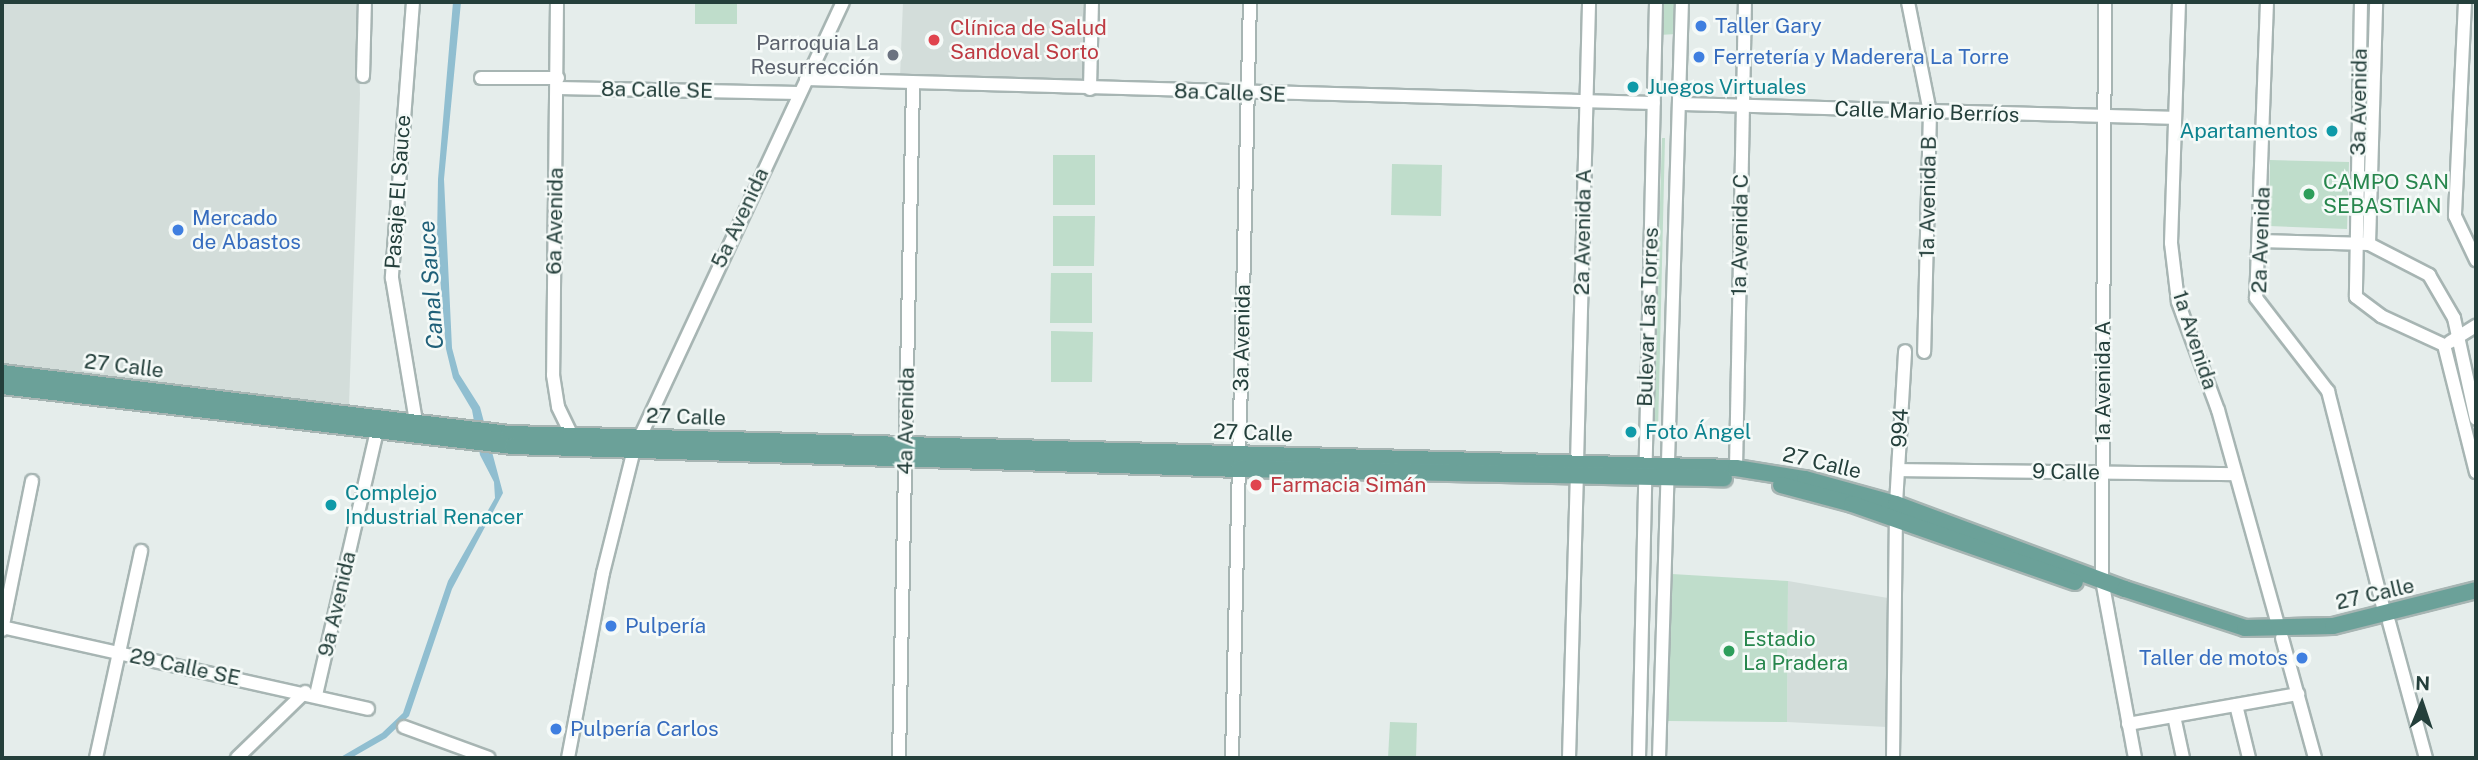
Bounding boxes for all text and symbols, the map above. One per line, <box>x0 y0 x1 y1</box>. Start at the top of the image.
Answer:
place label: Taller Gary <box>1715 13 1822 39</box>
place label: Clínica de Salud Sandoval Sorto <box>950 15 1107 65</box>
marker: Taller Gary <box>1693 18 1709 34</box>
place label: Parroquia La Resurrección <box>750 30 879 80</box>
marker: Clínica de Salud Sandoval Sorto <box>924 30 944 50</box>
place label: Ferretería y Maderera La Torre <box>1713 44 2009 70</box>
marker: Parroquia La Resurrección <box>885 47 901 63</box>
street label: 3a Avenida <box>2345 48 2373 156</box>
marker: Ferretería y Maderera La Torre <box>1691 49 1707 65</box>
place label: Juegos Virtuales <box>1647 74 1807 100</box>
street label: 8a Calle SE <box>601 76 713 104</box>
street label: 8a Calle SE <box>1174 78 1286 108</box>
marker: Juegos Virtuales <box>1625 79 1641 95</box>
street label: Calle Mario Berríos <box>1834 96 2020 128</box>
street label: Pasaje El Sauce <box>380 114 416 270</box>
place label: Apartamentos <box>2179 118 2318 144</box>
marker: Apartamentos <box>2324 123 2340 139</box>
street label: 1a Avenida B <box>1914 136 1942 258</box>
street label: 5a Avenida <box>706 164 774 272</box>
street label: 6a Avenida <box>541 167 569 275</box>
street label: 2a Avenida A <box>1569 168 1597 296</box>
place label: CAMPO SAN SEBASTIAN <box>2323 169 2449 219</box>
street label: 1a Avenida C <box>1726 174 1754 296</box>
street label: 2a Avenida <box>2247 186 2275 294</box>
marker: CAMPO SAN SEBASTIAN <box>2301 186 2317 202</box>
place label: Mercado de Abastos <box>192 205 301 255</box>
water label: Canal Sauce <box>413 219 449 351</box>
marker: Mercado de Abastos <box>170 222 186 238</box>
street label: Bulevar Las Torres <box>1632 227 1664 407</box>
street label: 3a Avenida <box>1228 284 1256 392</box>
street label: 1a Avenida <box>2167 287 2223 393</box>
street label: 1a Avenida A <box>2090 321 2116 443</box>
street label: 27 Calle <box>83 349 165 383</box>
street label: 4a Avenida <box>892 367 920 475</box>
street label: 27 Calle <box>646 403 726 431</box>
street label: 994 <box>1886 408 1914 448</box>
street label: 27 Calle <box>1213 419 1293 447</box>
place label: Foto Ángel <box>1645 419 1751 445</box>
marker: Foto Ángel <box>1623 424 1639 440</box>
street label: 27 Calle <box>1780 442 1864 484</box>
street label: 9 Calle <box>2032 459 2100 485</box>
place label: Farmacia Simán <box>1270 472 1426 498</box>
marker: Farmacia Simán <box>1248 477 1264 493</box>
place label: Complejo Industrial Renacer <box>345 480 524 530</box>
marker: Complejo Industrial Renacer <box>323 497 339 513</box>
street label: 9a Avenida <box>313 549 361 659</box>
street label: 27 Calle <box>2333 573 2417 615</box>
place label: Pulpería <box>625 613 706 639</box>
marker: Pulpería <box>603 618 619 634</box>
place label: Estadio La Pradera <box>1743 626 1848 676</box>
street label: 29 Calle SE <box>127 643 243 691</box>
marker: Estadio La Pradera <box>1721 643 1737 659</box>
place label: Taller de motos <box>2139 645 2288 671</box>
marker: Taller de motos <box>2294 650 2310 666</box>
north arrow <box>2387 669 2457 739</box>
text: N <box>2415 672 2431 694</box>
place label: Pulpería Carlos <box>570 716 719 742</box>
marker: Pulpería Carlos <box>548 721 564 737</box>

